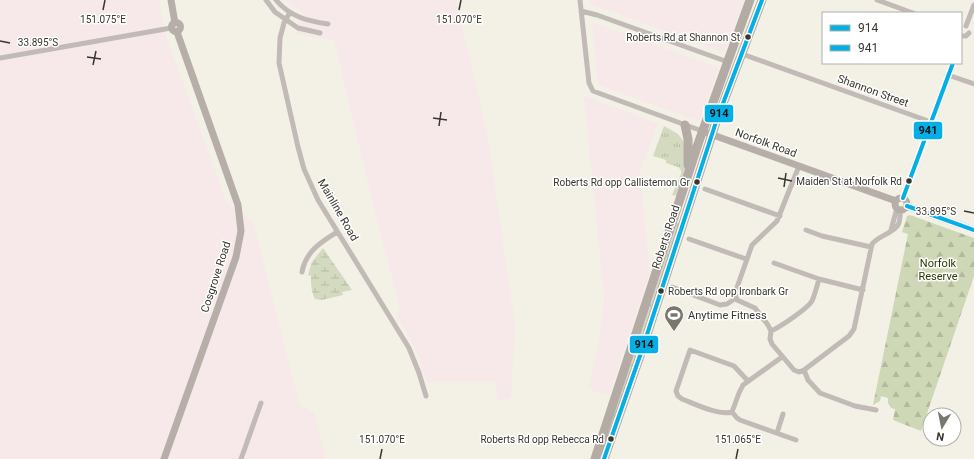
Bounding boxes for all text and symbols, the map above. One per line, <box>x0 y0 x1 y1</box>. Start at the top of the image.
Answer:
legend <box>822 12 962 64</box>
text: 151.075°E <box>80 14 126 25</box>
text: 151.070°E <box>436 14 482 25</box>
text: 914 <box>858 21 878 35</box>
place label: Roberts Rd at Shannon St <box>626 32 740 43</box>
marker: Roberts Rd at Shannon St <box>743 32 753 42</box>
text: 33.895°S <box>18 37 58 48</box>
text: 941 <box>858 41 878 55</box>
street label: Shannon Street <box>836 72 911 110</box>
line badge: 914 <box>704 104 734 123</box>
text: 914 <box>710 107 729 120</box>
line badge: 941 <box>913 121 943 140</box>
text: 941 <box>919 124 937 137</box>
street label: Norfolk Road <box>734 126 798 160</box>
place label: Maiden St at Norfolk Rd <box>796 176 902 187</box>
marker: Maiden St at Norfolk Rd <box>904 176 914 186</box>
street label: Mainline Road <box>315 177 361 243</box>
place label: Roberts Rd opp Callistemon Gr <box>553 177 691 188</box>
marker: Roberts Rd opp Callistemon Gr <box>692 177 702 187</box>
street label: Roberts Road <box>650 203 682 271</box>
text: 33.895°S <box>916 206 956 217</box>
street label: Cosgrove Road <box>198 240 234 314</box>
park label: Norfolk Reserve <box>918 257 958 283</box>
marker: Roberts Rd opp Ironbark Gr <box>656 286 666 296</box>
place label: Roberts Rd opp Ironbark Gr <box>668 286 789 297</box>
sports icon: Anytime Fitness <box>663 304 685 332</box>
place label: Anytime Fitness <box>688 309 767 322</box>
line badge: 914 <box>629 335 659 354</box>
text: 914 <box>635 338 654 351</box>
north arrow <box>922 407 962 447</box>
text: N <box>935 429 945 443</box>
text: 151.070°E <box>359 434 405 445</box>
place label: Roberts Rd opp Rebecca Rd <box>480 434 604 445</box>
marker: Roberts Rd opp Rebecca Rd <box>606 434 616 444</box>
text: 151.065°E <box>715 434 761 445</box>

